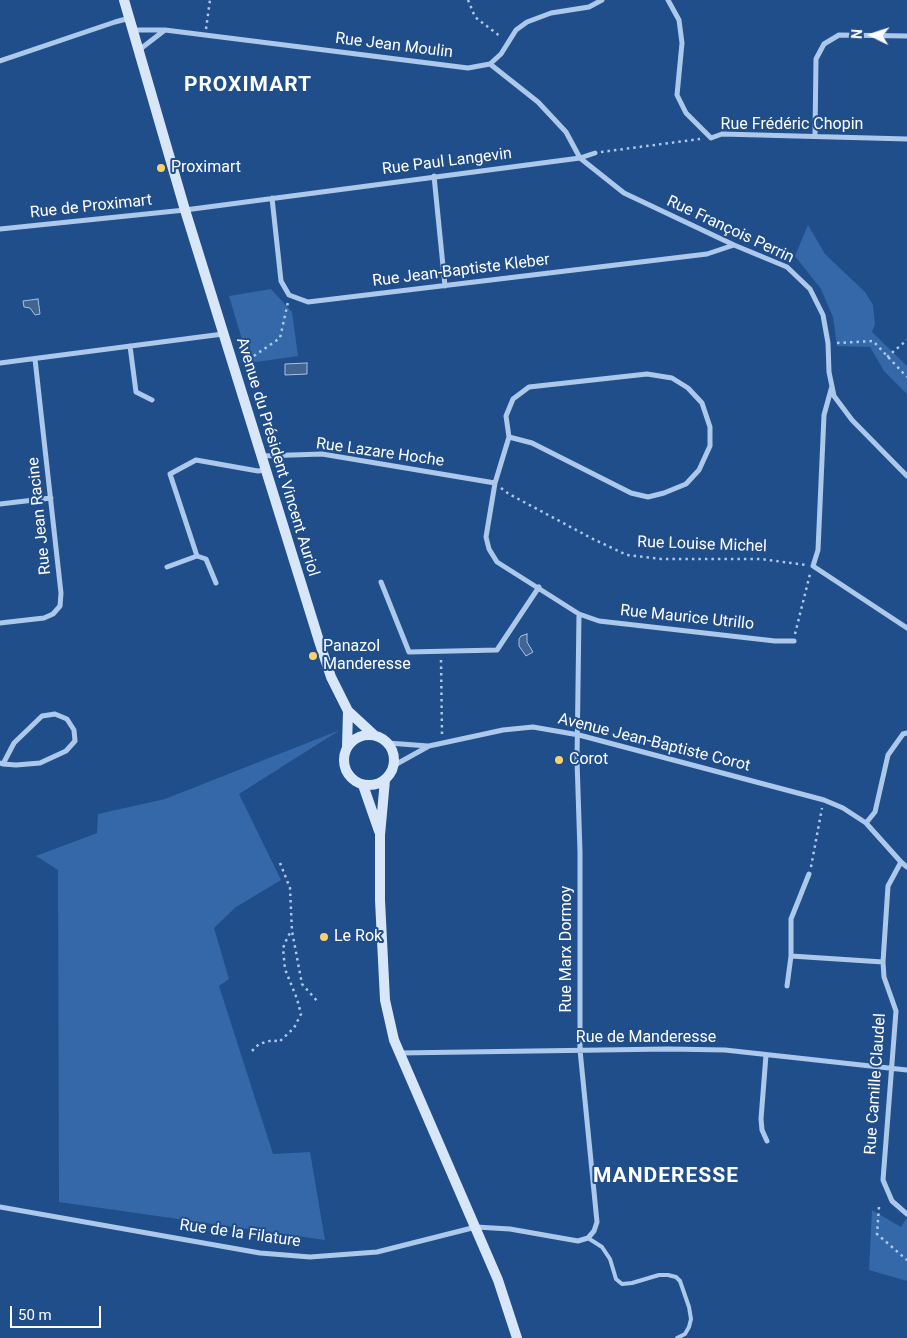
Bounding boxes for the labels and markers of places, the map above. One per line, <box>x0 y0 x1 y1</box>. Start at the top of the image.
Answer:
place label: Proximart <box>171 158 241 178</box>
marker: Proximart <box>155 162 167 174</box>
place label: Panazol Manderesse <box>323 637 411 675</box>
marker: Panazol Manderesse <box>307 650 319 662</box>
place label: Corot <box>569 750 608 770</box>
marker: Corot <box>553 754 565 766</box>
place label: Le Rok <box>334 927 382 947</box>
marker: Le Rok <box>318 931 330 943</box>

